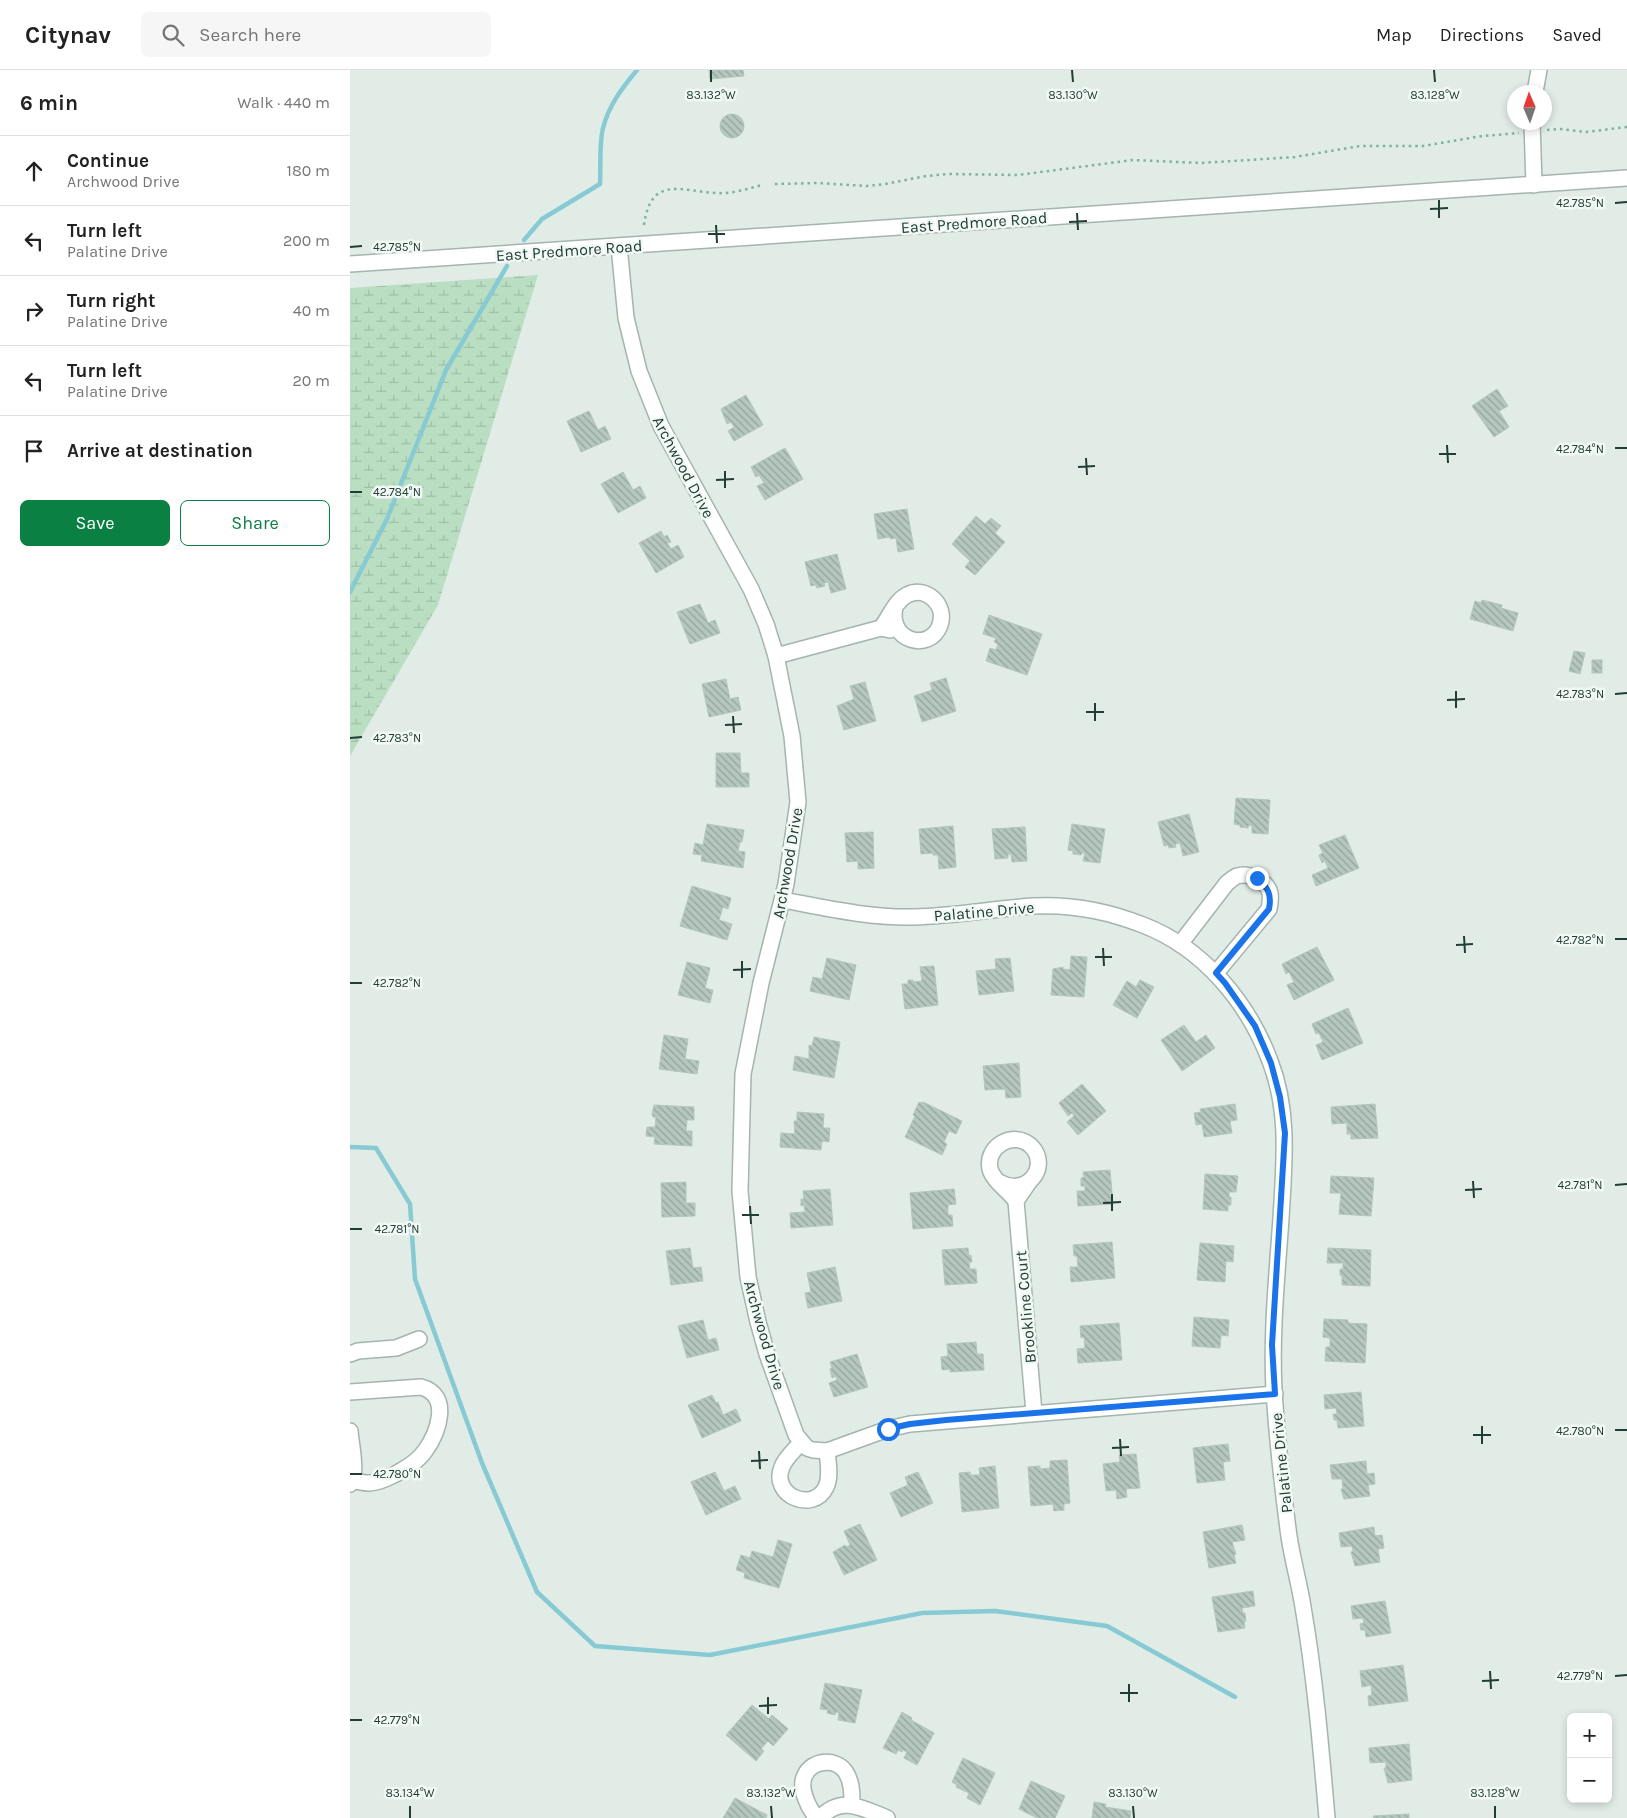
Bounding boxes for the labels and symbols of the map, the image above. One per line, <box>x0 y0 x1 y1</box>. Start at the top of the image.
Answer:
north arrow <box>1507 85 1552 130</box>
text: 83.132°W <box>686 88 736 102</box>
text: 83.130°W <box>1048 88 1098 102</box>
text: 83.128°W <box>1410 88 1460 102</box>
text: 42.785°N <box>1556 196 1604 210</box>
street label: East Predmore Road <box>900 208 1048 237</box>
street label: East Predmore Road <box>495 236 643 265</box>
text: 42.785°N <box>373 240 421 254</box>
street label: Archwood Drive <box>649 413 718 521</box>
text: 42.784°N <box>1556 442 1604 456</box>
text: 42.784°N <box>373 485 421 499</box>
text: 42.783°N <box>1556 687 1604 701</box>
text: 42.783°N <box>373 731 421 745</box>
street label: Archwood Drive <box>768 806 807 920</box>
route end <box>1246 867 1269 890</box>
street label: Palatine Drive <box>933 898 1035 925</box>
text: 42.782°N <box>1556 933 1604 947</box>
text: 42.782°N <box>373 976 421 990</box>
text: 42.781°N <box>1557 1178 1603 1192</box>
text: 42.781°N <box>374 1222 420 1236</box>
street label: Brookline Court <box>1011 1250 1040 1364</box>
street label: Archwood Drive <box>740 1278 789 1392</box>
street label: Palatine Drive <box>1267 1412 1296 1514</box>
route start <box>877 1418 900 1441</box>
text: 42.780°N <box>1556 1424 1604 1438</box>
text: 42.780°N <box>373 1467 421 1481</box>
text: 42.779°N <box>1557 1669 1603 1683</box>
text: 42.779°N <box>374 1713 420 1727</box>
text: 83.134°W <box>385 1786 435 1800</box>
text: 83.132°W <box>746 1786 796 1800</box>
text: 83.130°W <box>1108 1786 1158 1800</box>
text: 83.128°W <box>1470 1786 1520 1800</box>

